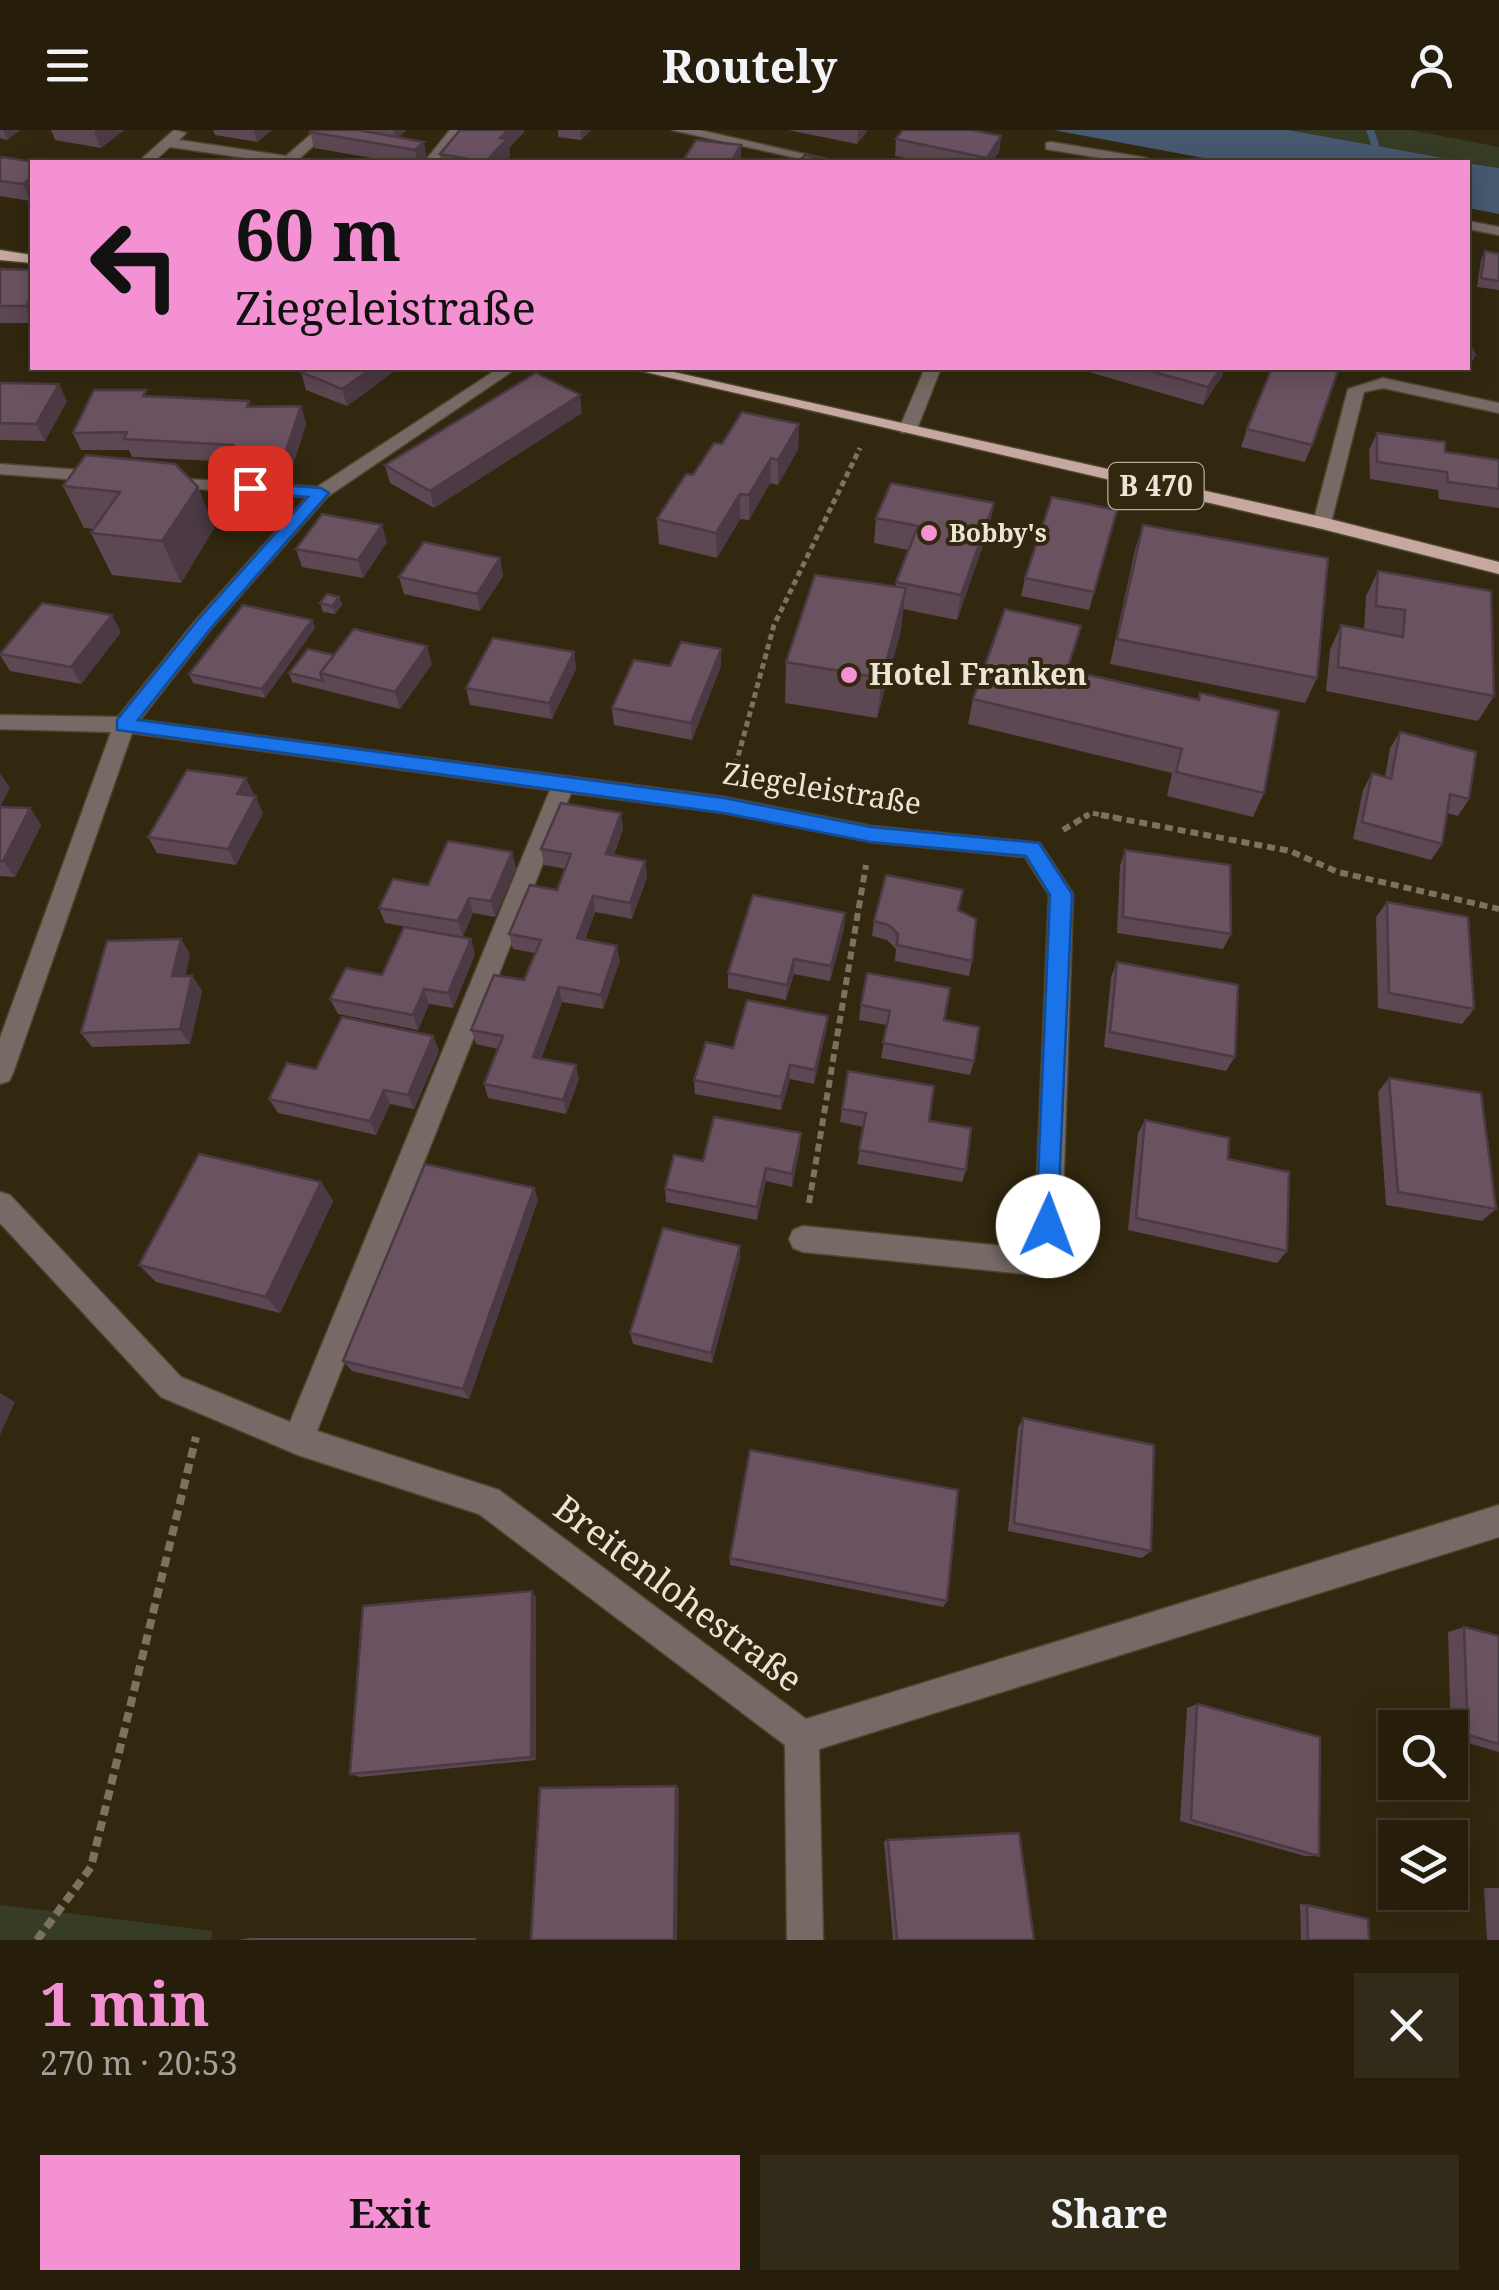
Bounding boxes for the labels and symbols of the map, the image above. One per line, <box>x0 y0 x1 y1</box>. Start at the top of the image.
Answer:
pin <box>208 446 293 531</box>
road number: B 470 <box>1108 463 1204 509</box>
place label: Bobby's <box>949 515 1047 549</box>
marker: Bobby's <box>918 522 940 544</box>
place label: Hotel Franken <box>869 653 1087 694</box>
marker: Hotel Franken <box>838 664 860 686</box>
street label: Ziegeleistraße <box>720 752 924 823</box>
position arrow <box>996 1174 1100 1278</box>
street label: Breitenlohestraße <box>545 1484 813 1702</box>

